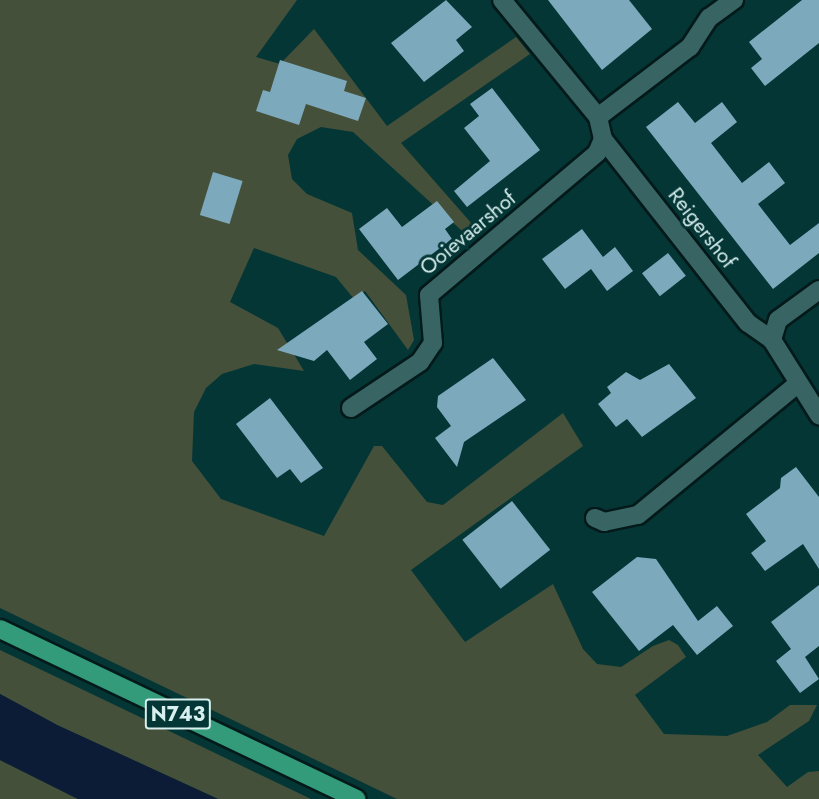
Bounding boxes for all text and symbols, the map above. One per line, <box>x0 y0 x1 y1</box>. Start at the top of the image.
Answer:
street label: Reigershof <box>663 183 741 273</box>
street label: Ooievaarshof <box>415 186 521 280</box>
road number: N743 <box>144 697 213 731</box>

